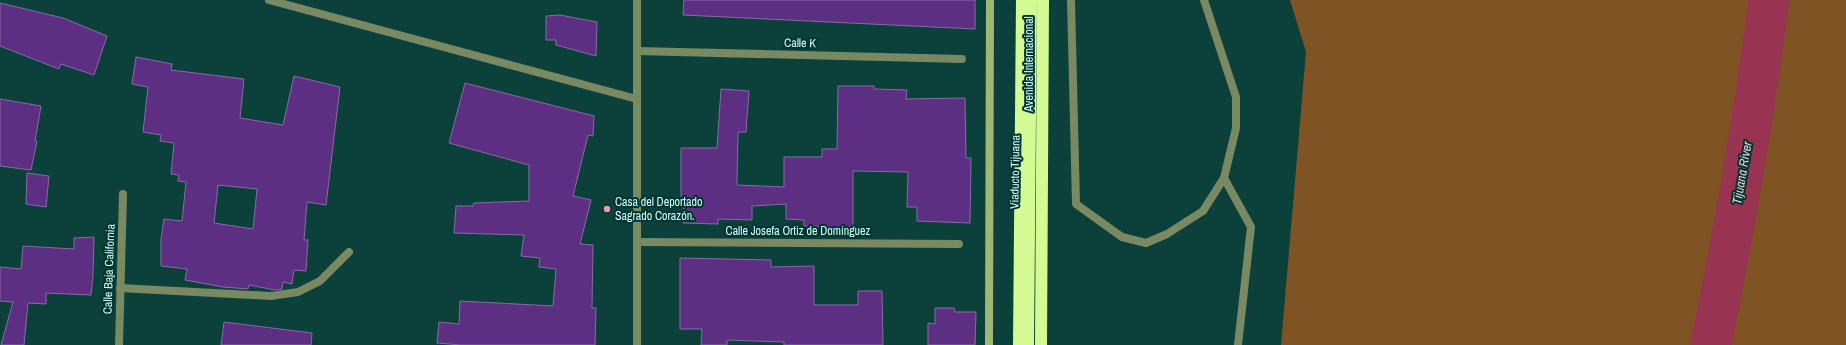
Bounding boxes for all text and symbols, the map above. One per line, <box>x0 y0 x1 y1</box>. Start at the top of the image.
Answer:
street label: Avenida Internacional <box>1021 16 1037 113</box>
street label: Calle K <box>784 35 816 51</box>
street label: Viaducto Tijuana <box>1006 134 1024 209</box>
water label: Tijuana River <box>1728 140 1756 206</box>
place label: Casa del Deportado Sagrado Corazón. <box>615 194 703 224</box>
marker: Casa del Deportado Sagrado Corazón. <box>602 204 612 214</box>
street label: Calle Baja California <box>99 223 119 314</box>
street label: Calle Josefa Ortiz de Domínguez <box>726 223 871 239</box>

